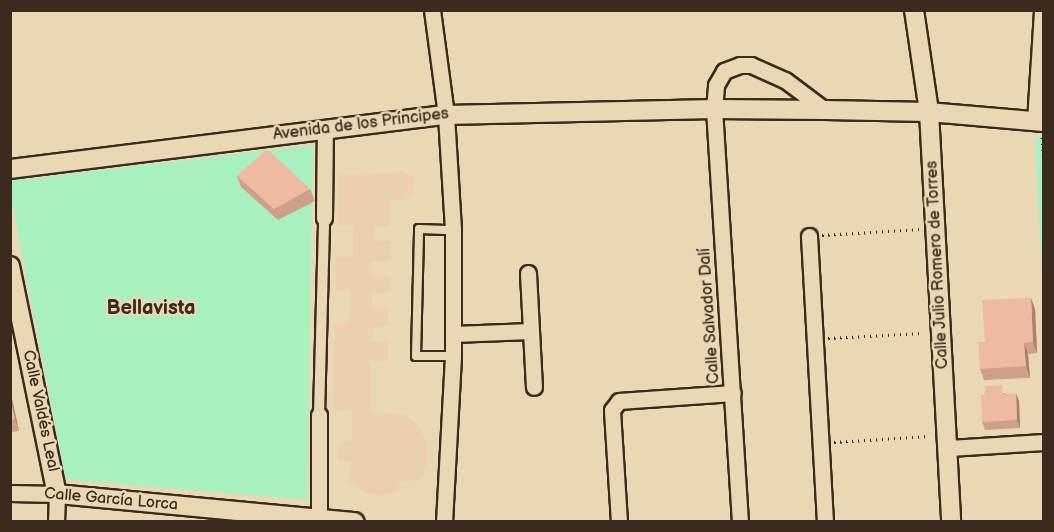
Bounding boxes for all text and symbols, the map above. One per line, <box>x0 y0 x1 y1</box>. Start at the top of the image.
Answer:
street label: Avenida de los Príncipes <box>272 105 450 145</box>
street label: Calle Julio Romero de Torres <box>923 160 953 370</box>
street label: Calle Salvador Dalí <box>696 247 724 385</box>
district label: Bellavista <box>106 296 196 320</box>
street label: Calle Valdés Leal <box>18 348 62 474</box>
street label: Calle García Lorca <box>43 485 179 515</box>

